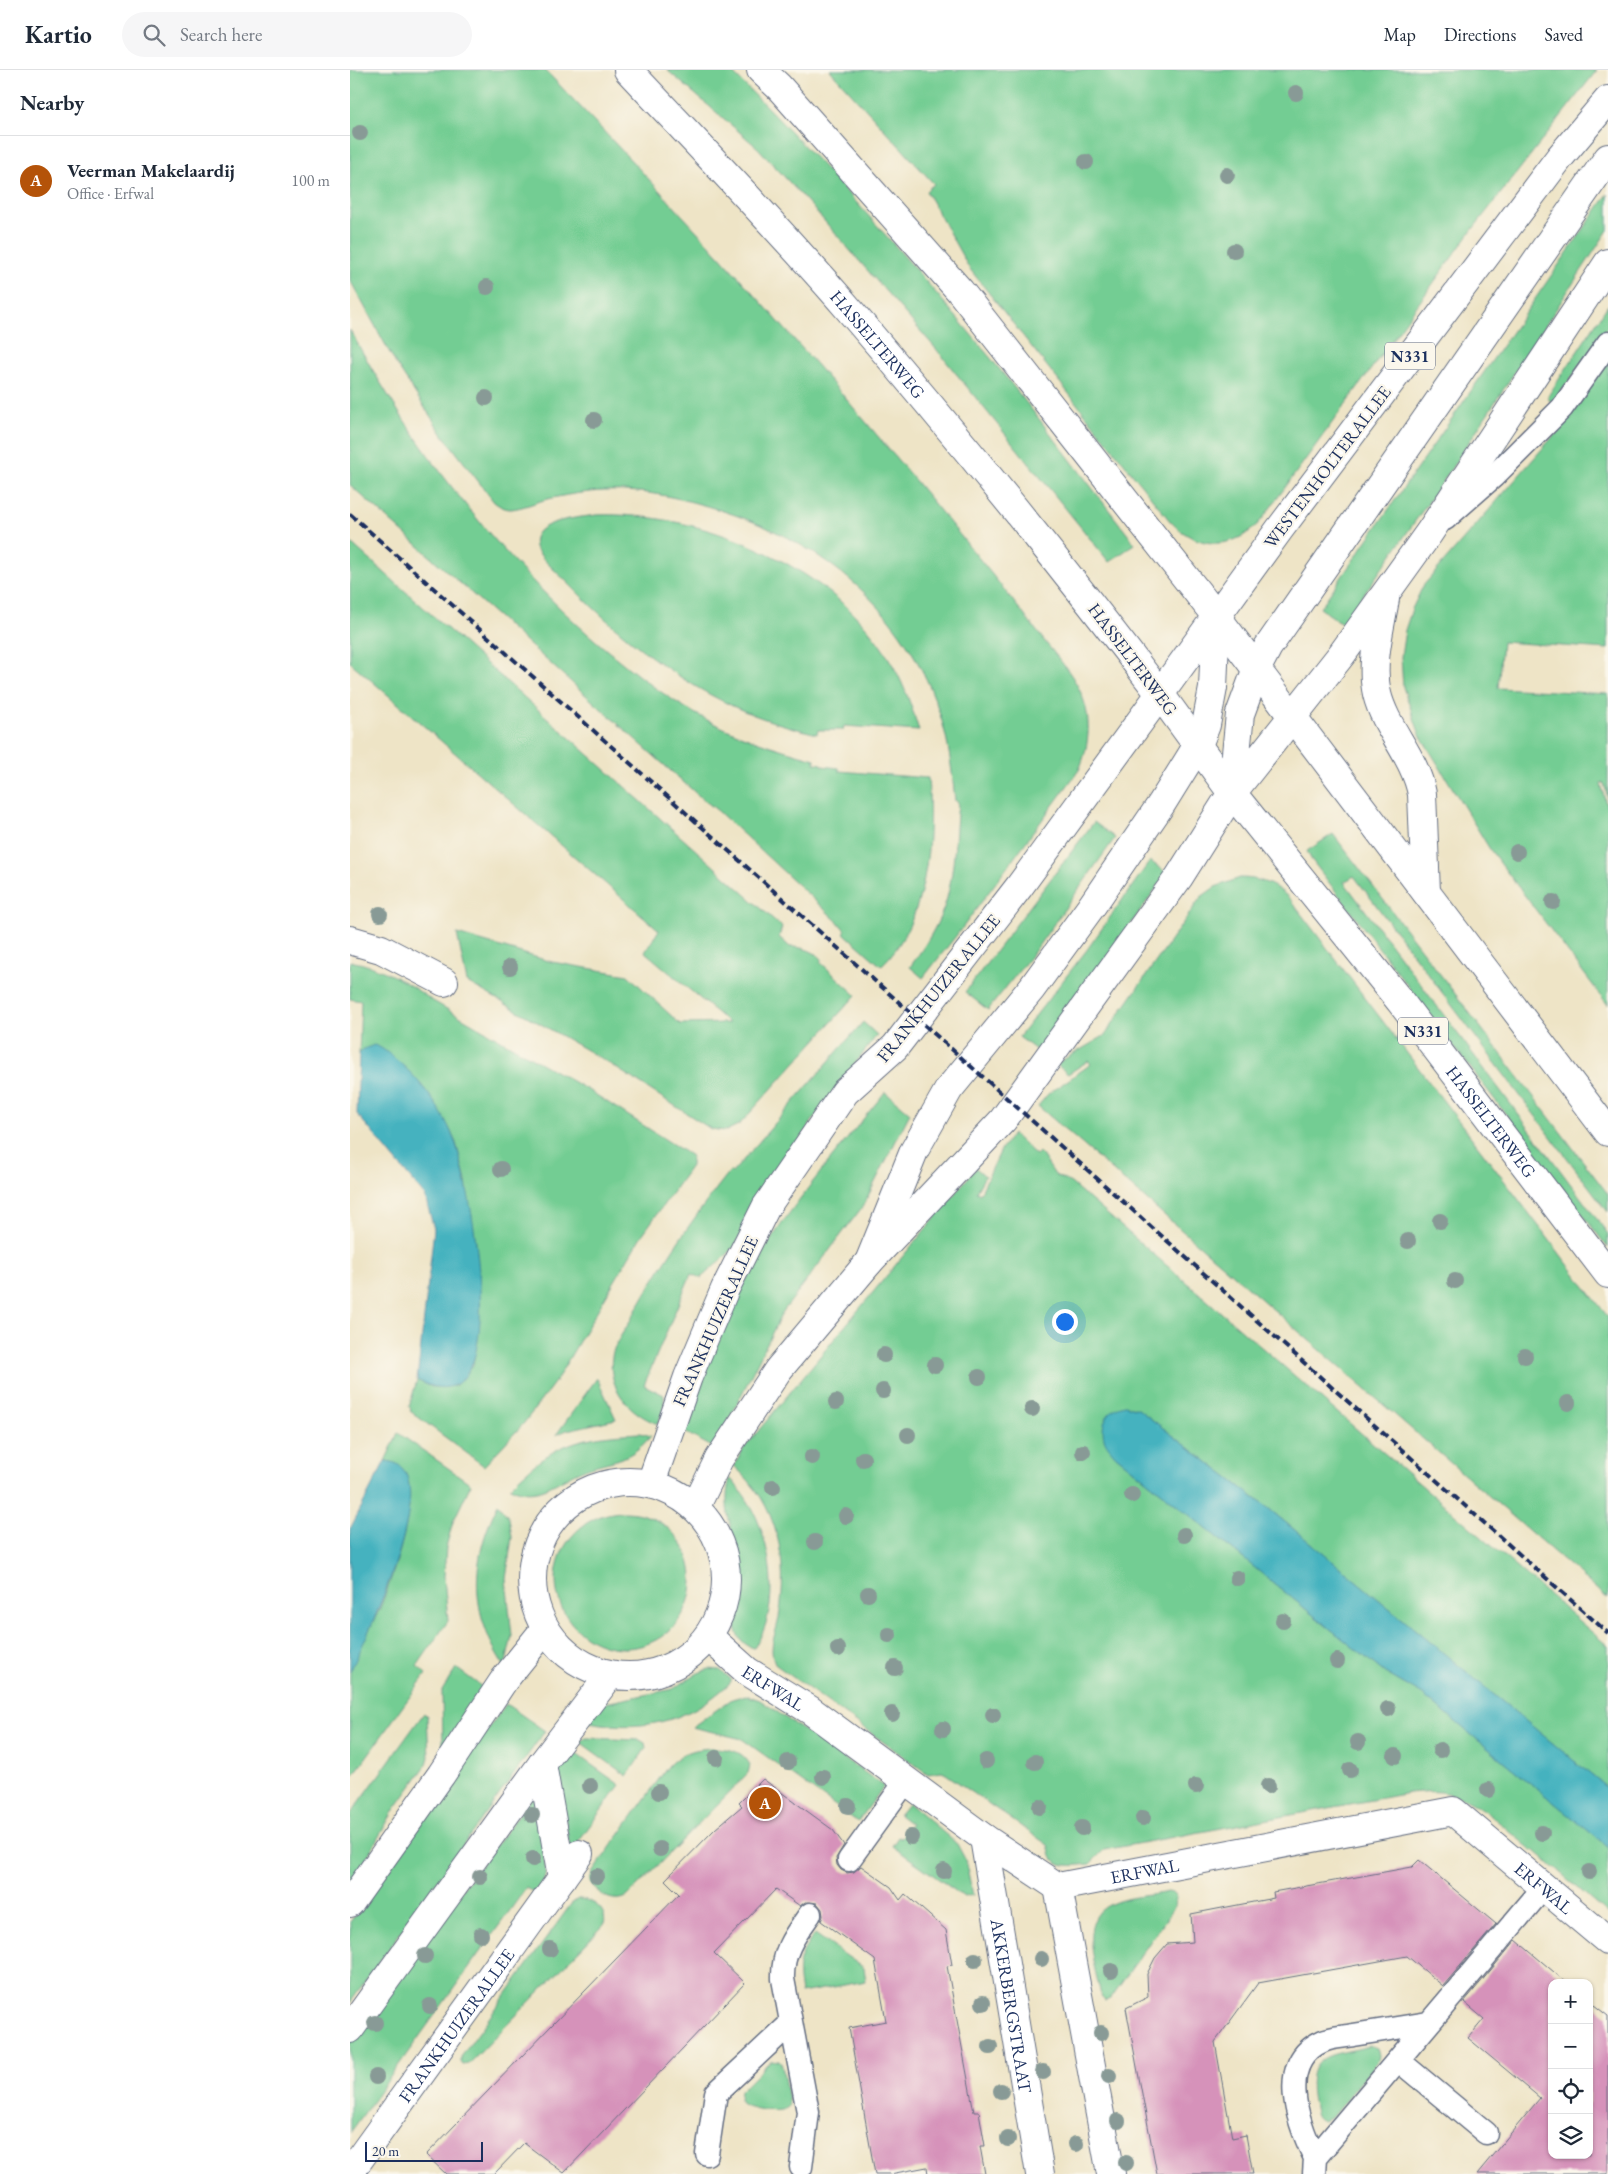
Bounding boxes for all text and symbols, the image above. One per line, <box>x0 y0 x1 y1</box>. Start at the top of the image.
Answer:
search box <box>122 12 472 57</box>
text: Kartio <box>25 19 92 50</box>
icon: search <box>140 21 168 49</box>
text: Search here <box>180 22 262 47</box>
text: Map <box>1384 23 1416 46</box>
text: Directions <box>1444 23 1516 46</box>
text: Saved <box>1544 23 1583 46</box>
text: Nearby <box>20 89 84 116</box>
text: Veerman Makelaardij <box>67 158 235 183</box>
text: A <box>30 170 42 191</box>
text: 100 m <box>291 170 330 191</box>
text: Office · Erfwal <box>67 183 154 204</box>
street label: HASSELTERWEG <box>826 285 931 403</box>
road number: N331 <box>1385 342 1435 370</box>
street label: WESTENHOLTERALLEE <box>1258 381 1396 553</box>
street label: HASSELTERWEG <box>1083 598 1183 720</box>
street label: FRANKHUIZERALLEE <box>871 909 1005 1067</box>
road number: N331 <box>1398 1018 1448 1044</box>
street label: HASSELTERWEG <box>1441 1060 1542 1182</box>
street label: FRANKHUIZERALLEE <box>667 1232 763 1410</box>
your location <box>1052 1309 1078 1335</box>
street label: ERFWAL <box>738 1659 809 1716</box>
pin: A <box>749 1784 781 1822</box>
street label: ERFWAL <box>1108 1852 1181 1888</box>
street label: ERFWAL <box>1510 1856 1578 1919</box>
street label: AKKERBERGSTRAAT <box>986 1916 1038 2095</box>
street label: FRANKHUIZERALLEE <box>393 1944 519 2107</box>
map controls <box>1548 1979 1593 2159</box>
button: + <box>1548 1979 1593 2024</box>
button: − <box>1548 2024 1593 2069</box>
button: locate <box>1548 2069 1593 2114</box>
button: layers <box>1548 2114 1593 2159</box>
scale bar <box>365 2139 482 2162</box>
text: 20 m <box>372 2142 399 2160</box>

